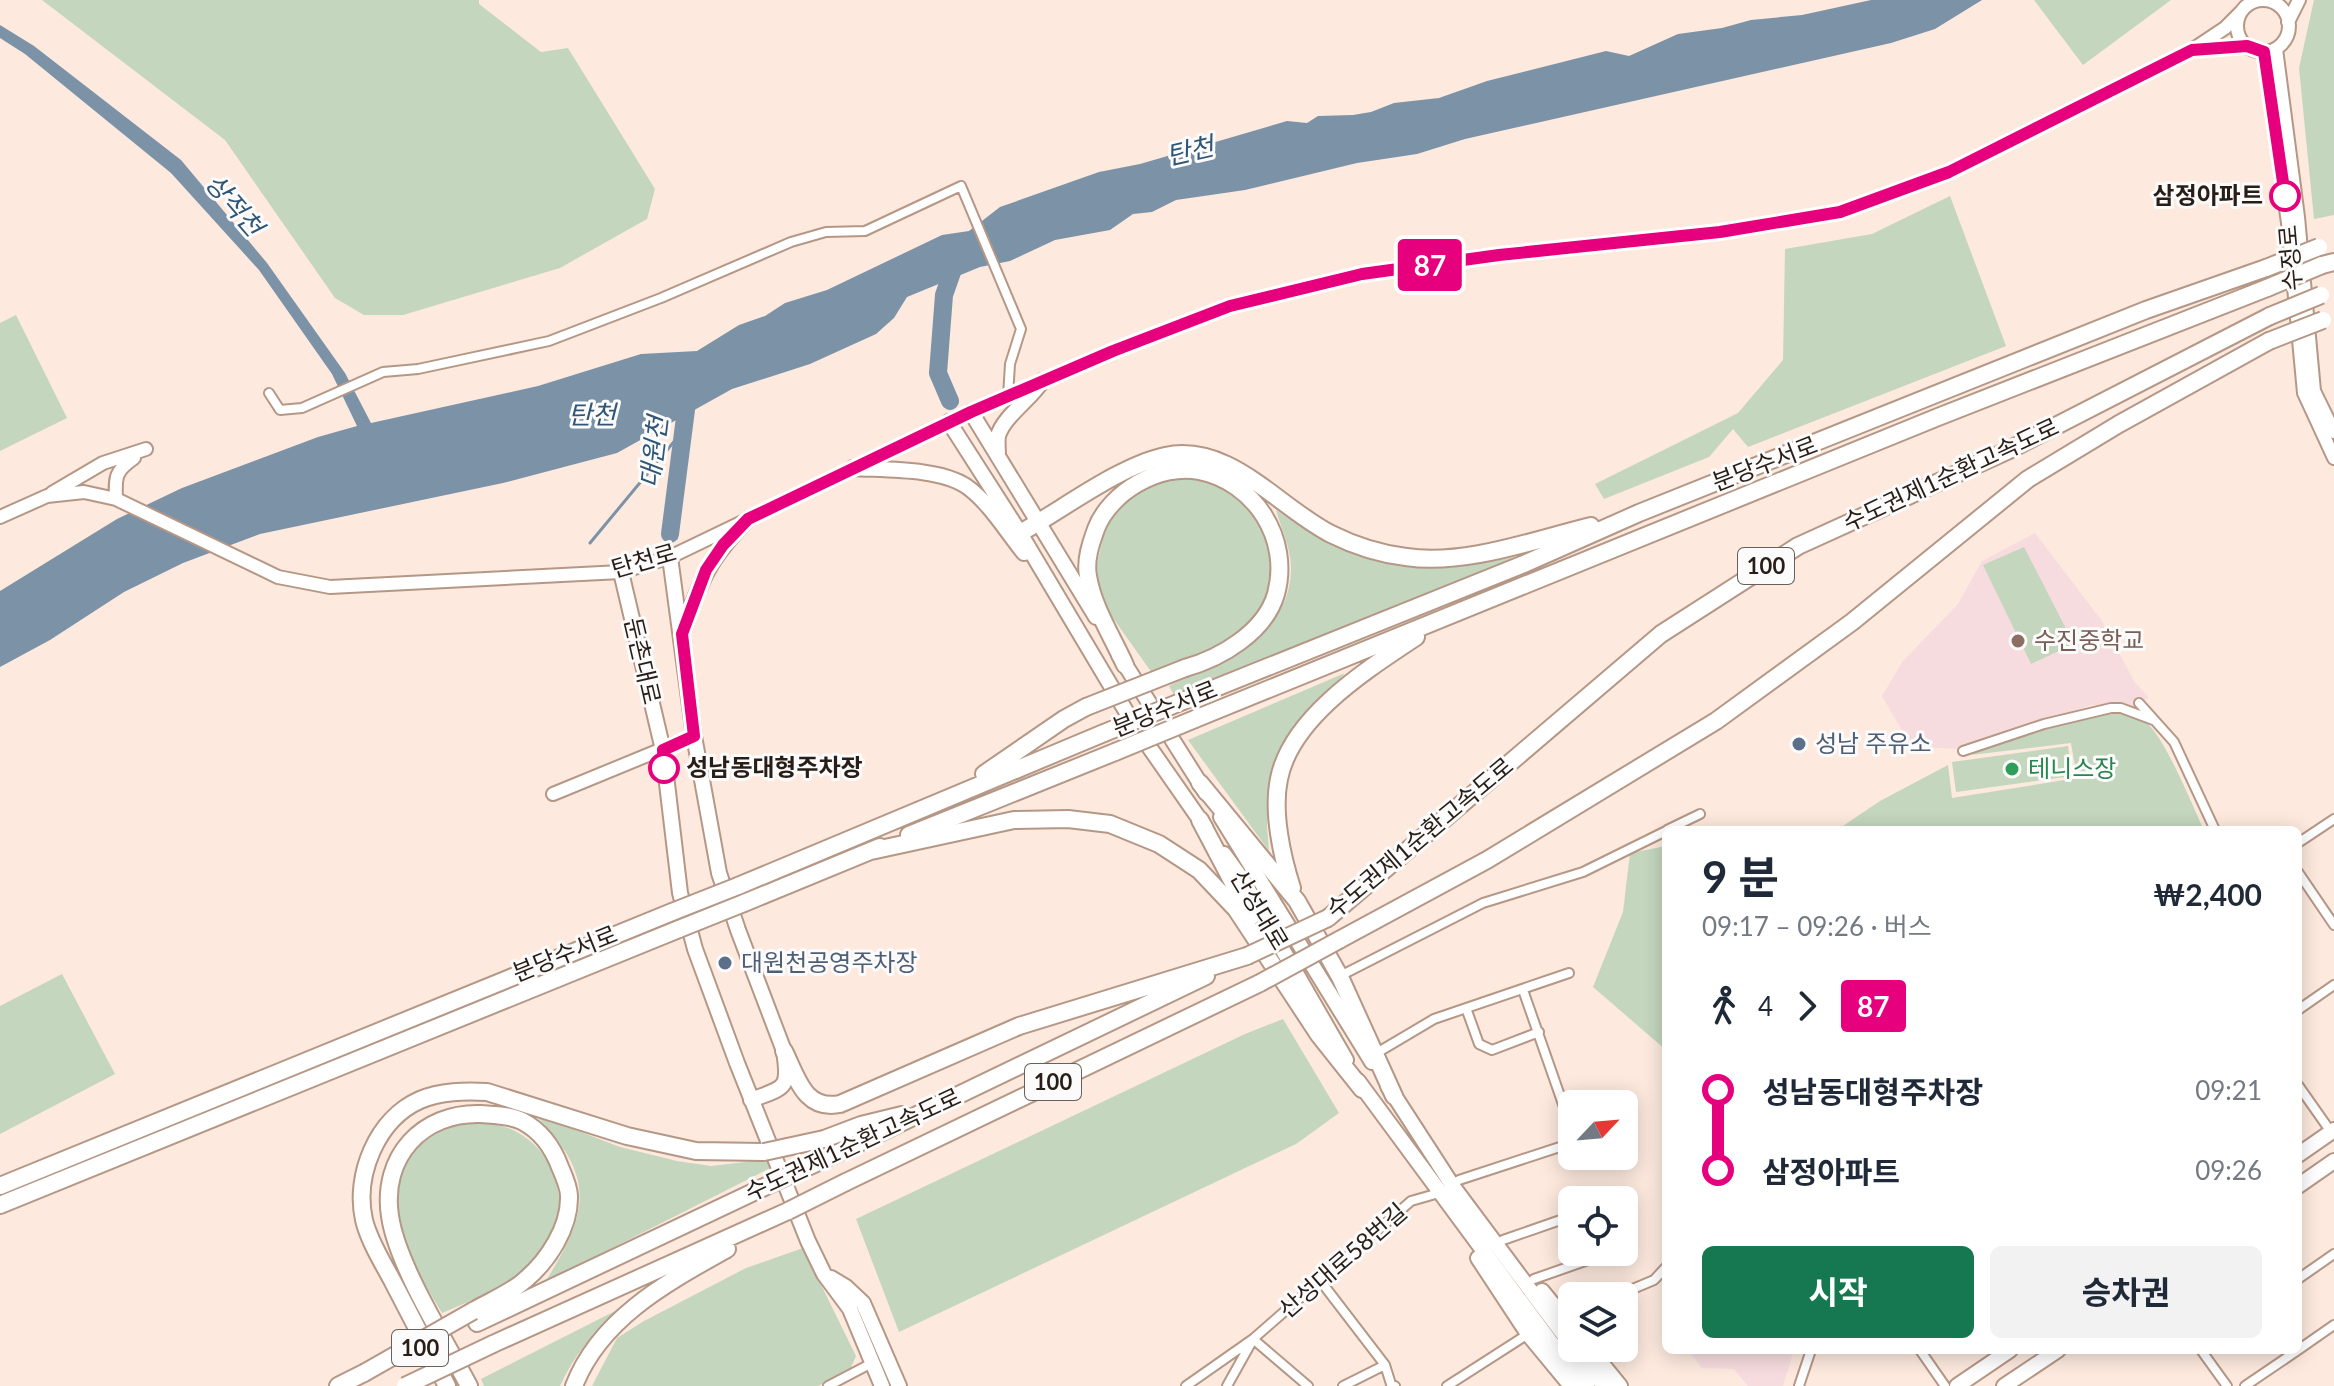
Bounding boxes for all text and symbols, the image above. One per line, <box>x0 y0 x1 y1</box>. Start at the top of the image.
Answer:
water label: 탄천 <box>1163 128 1220 171</box>
water label: 상적천 <box>199 167 272 244</box>
place label: 삼정아파트 <box>2153 180 2263 209</box>
marker: 삼정아파트 <box>2270 181 2300 211</box>
street label: 수정로 <box>2272 224 2307 292</box>
line badge: 87 <box>1394 239 1466 291</box>
text: 87 <box>1414 248 1446 282</box>
water label: 탄천 <box>568 398 619 430</box>
water label: 대원천 <box>633 411 674 489</box>
street label: 수도권제1순환고속도로 <box>1838 411 2063 536</box>
street label: 분당수서로 <box>1708 429 1821 496</box>
street label: 탄천로 <box>608 536 679 583</box>
road number: 100 <box>1738 548 1794 584</box>
street label: 둔촌대로 <box>619 614 668 707</box>
place label: 수진중학교 <box>2034 625 2144 654</box>
marker: 수진중학교 <box>2009 632 2027 650</box>
street label: 분당수서로 <box>1108 673 1221 742</box>
place label: 성남 주유소 <box>1815 728 1932 757</box>
marker: 성남 주유소 <box>1790 735 1808 753</box>
street label: 수도권제1순환고속도로 <box>1320 750 1518 923</box>
place label: 성남동대형주차장 <box>686 752 863 781</box>
marker: 성남동대형주차장 <box>649 753 679 783</box>
place label: 테니스장 <box>2028 753 2116 782</box>
marker: 테니스장 <box>2003 760 2021 778</box>
text: 9 분 <box>1702 850 1779 902</box>
street label: 산성대로 <box>1225 864 1295 955</box>
text: ₩2,400 <box>2153 876 2262 912</box>
text: 09:17 – 09:26 · 버스 <box>1702 910 1932 942</box>
street label: 분당수서로 <box>508 918 621 987</box>
place label: 대원천공영주차장 <box>741 947 918 976</box>
marker: 대원천공영주차장 <box>716 954 734 972</box>
icon: walk <box>1702 984 1746 1028</box>
icon: forward <box>1785 984 1829 1028</box>
text: 87 <box>1857 989 1890 1023</box>
text: 4 <box>1758 990 1773 1022</box>
road number: 100 <box>1025 1064 1081 1100</box>
text: 성남동대형주차장 <box>1762 1073 1983 1109</box>
text: 09:21 <box>2195 1074 2262 1106</box>
street label: 수도권제1순환고속도로 <box>740 1081 965 1206</box>
north arrow <box>1558 1090 1638 1170</box>
map controls <box>1558 1090 1638 1362</box>
text: 삼정아파트 <box>1762 1153 1900 1189</box>
text: 09:26 <box>2195 1154 2262 1186</box>
button: locate <box>1558 1186 1638 1266</box>
street label: 산성대로58번길 <box>1272 1196 1412 1323</box>
button: 시작 <box>1702 1246 1974 1338</box>
button: 승차권 <box>1990 1246 2262 1338</box>
button: layers <box>1558 1282 1638 1362</box>
road number: 100 <box>392 1330 448 1366</box>

